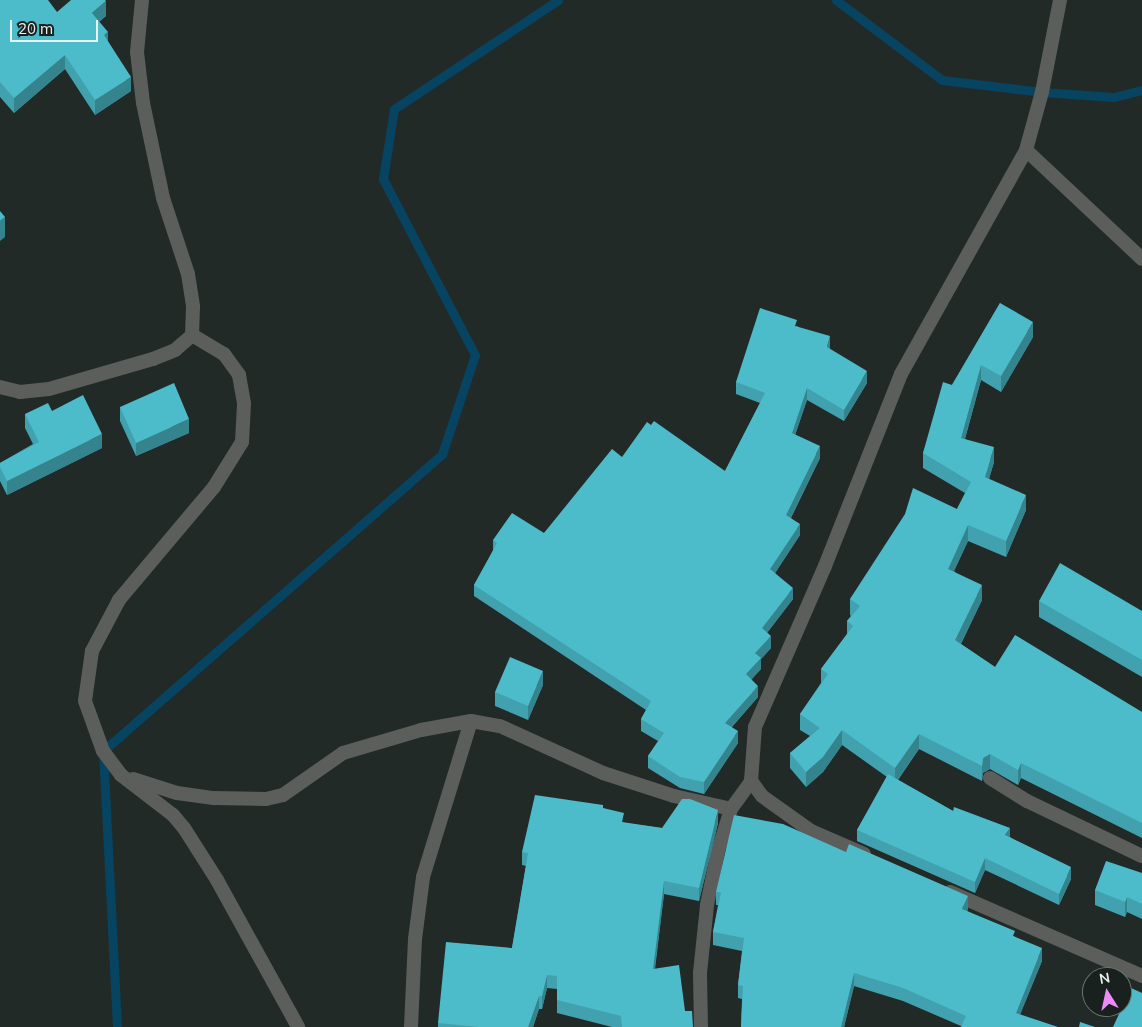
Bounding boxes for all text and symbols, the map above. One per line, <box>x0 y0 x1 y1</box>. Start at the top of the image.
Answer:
scale bar <box>12 10 100 42</box>
text: 20 m <box>18 19 53 38</box>
north arrow <box>1082 967 1132 1017</box>
text: N <box>1098 968 1111 988</box>

